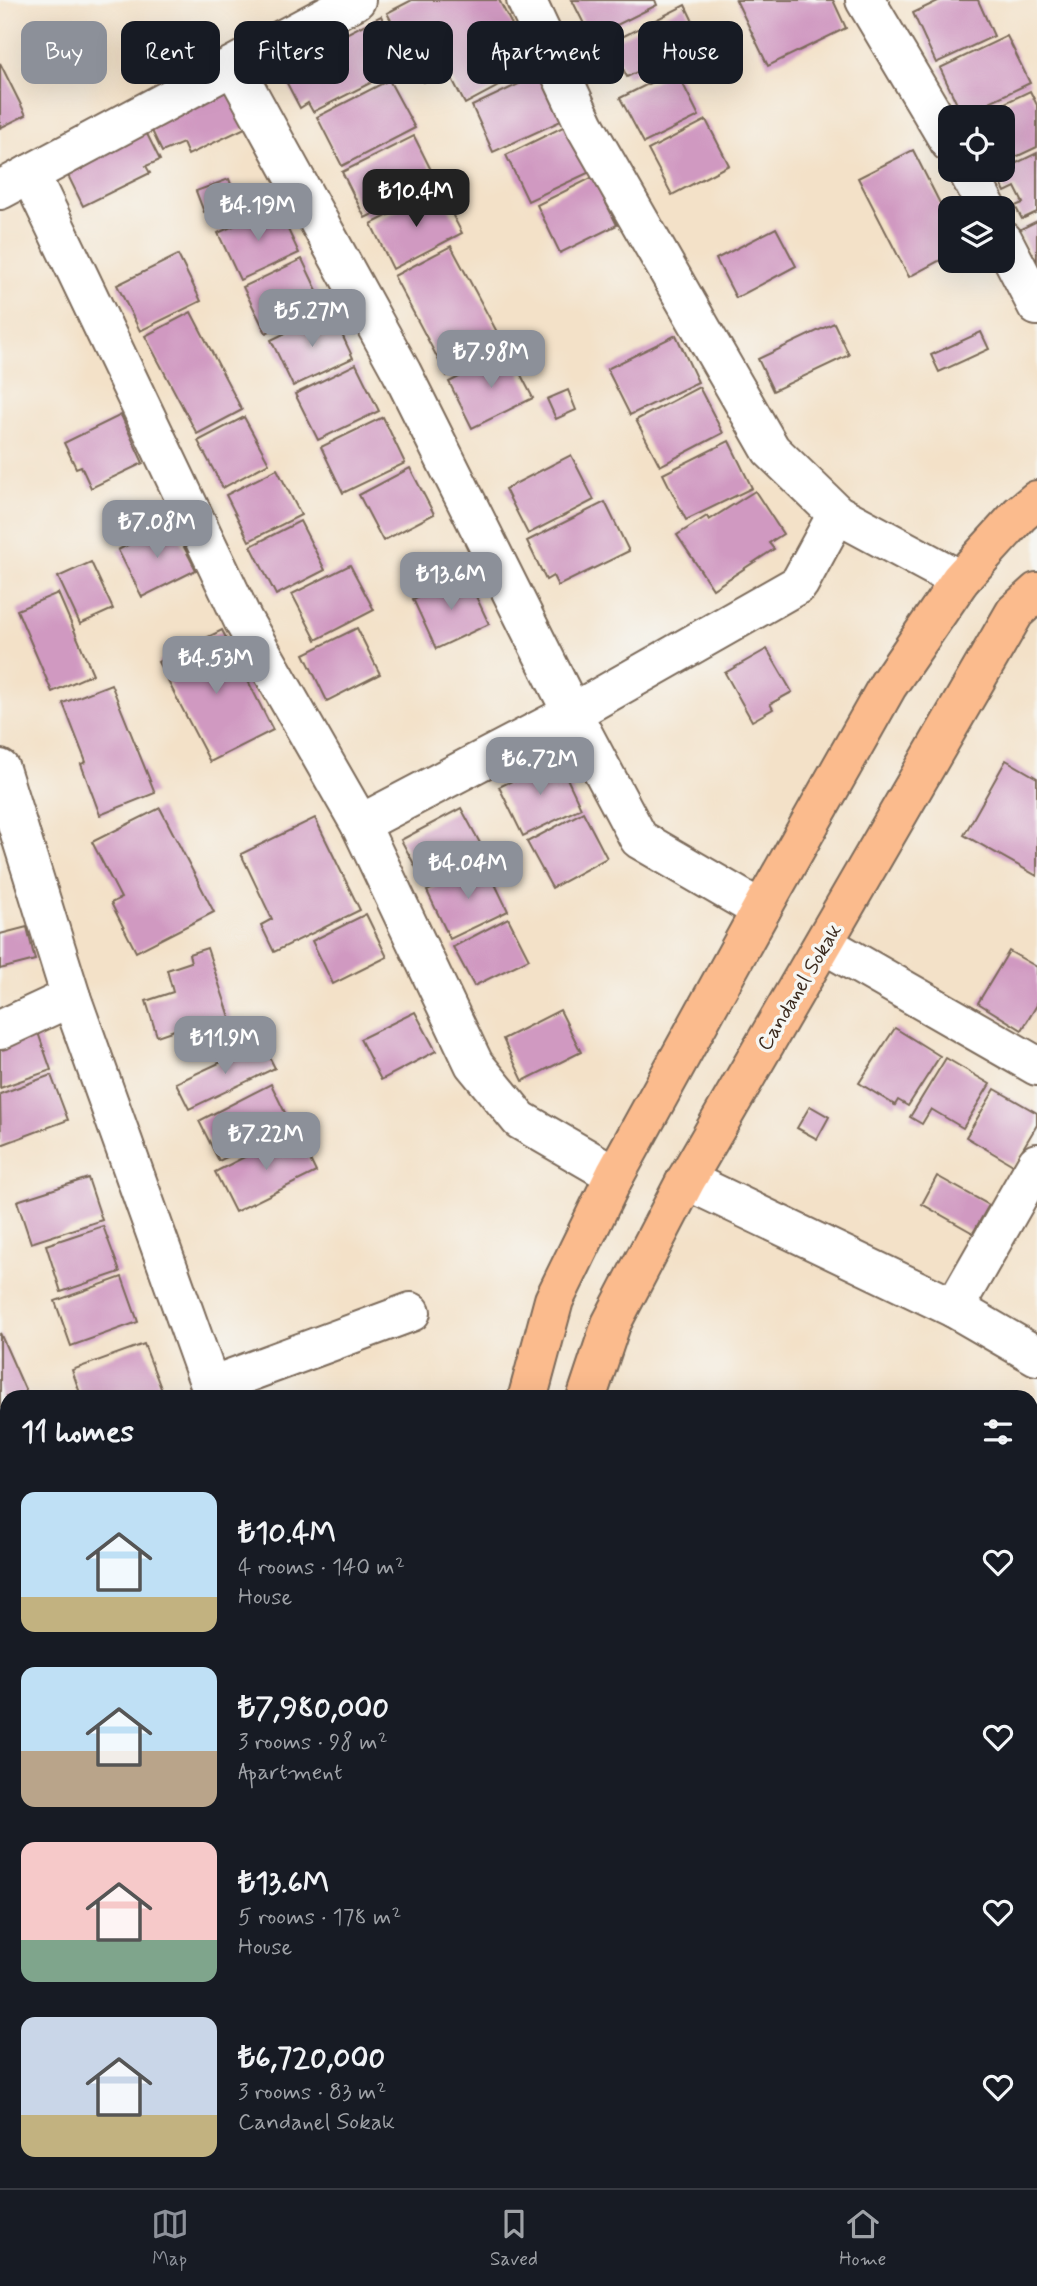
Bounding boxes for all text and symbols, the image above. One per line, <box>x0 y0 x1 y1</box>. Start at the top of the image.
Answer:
chip: Buy <box>21 21 107 84</box>
chip: Rent <box>121 21 220 84</box>
chip: Filters <box>234 21 349 84</box>
chip: New <box>363 21 453 84</box>
chip: Apartment <box>467 21 624 84</box>
chip: House <box>638 21 743 84</box>
map controls <box>938 105 1015 273</box>
button: locate <box>938 105 1015 182</box>
pin: ₺10.4M <box>359 170 473 229</box>
text: ₺10.4M <box>379 177 453 207</box>
pin: ₺4.19M <box>201 184 315 243</box>
text: ₺4.19M <box>220 191 296 221</box>
button: layers <box>938 196 1015 273</box>
pin: ₺5.27M <box>255 290 369 349</box>
text: ₺5.27M <box>275 297 349 327</box>
pin: ₺7.98M <box>434 330 548 390</box>
text: ₺7.98M <box>453 338 529 368</box>
pin: ₺7.08M <box>100 500 214 560</box>
text: ₺7.08M <box>118 508 196 538</box>
pin: ₺13.6M <box>394 552 508 612</box>
text: ₺13.6M <box>416 560 486 590</box>
pin: ₺4.53M <box>159 636 273 696</box>
text: ₺4.53M <box>178 644 254 674</box>
pin: ₺6.72M <box>483 738 597 797</box>
text: ₺6.72M <box>502 745 578 775</box>
pin: ₺4.04M <box>411 842 525 901</box>
text: ₺4.04M <box>429 849 507 879</box>
street label: Candanel Sokak <box>751 919 849 1056</box>
pin: ₺11.9M <box>168 1016 282 1076</box>
text: ₺11.9M <box>190 1024 260 1054</box>
pin: ₺7.22M <box>209 1112 323 1172</box>
text: ₺7.22M <box>228 1120 304 1150</box>
text: 11 homes <box>21 1413 134 1452</box>
icon: filters <box>979 1413 1017 1451</box>
text: ₺10.4M <box>238 1514 336 1553</box>
icon: home <box>77 1520 161 1604</box>
icon: heart <box>979 1543 1017 1581</box>
text: 4 rooms · 140 m² <box>238 1553 405 1583</box>
text: House <box>238 1583 292 1613</box>
text: ₺7,980,000 <box>238 1689 389 1728</box>
icon: home <box>77 1695 161 1779</box>
icon: heart <box>979 1718 1017 1756</box>
text: 3 rooms · 98 m² <box>238 1728 388 1758</box>
text: Apartment <box>238 1758 343 1788</box>
text: ₺13.6M <box>238 1864 329 1903</box>
icon: home <box>77 1870 161 1954</box>
icon: heart <box>979 1893 1017 1931</box>
text: 5 rooms · 178 m² <box>238 1903 401 1933</box>
text: House <box>238 1933 292 1963</box>
text: ₺6,720,000 <box>238 2039 385 2078</box>
icon: home <box>77 2045 161 2129</box>
icon: heart <box>979 2068 1017 2106</box>
text: 3 rooms · 83 m² <box>238 2078 386 2108</box>
text: Candanel Sokak <box>238 2108 395 2138</box>
tab: Map <box>151 2205 189 2272</box>
tab: Saved <box>490 2205 538 2272</box>
tab: Home <box>839 2205 886 2272</box>

